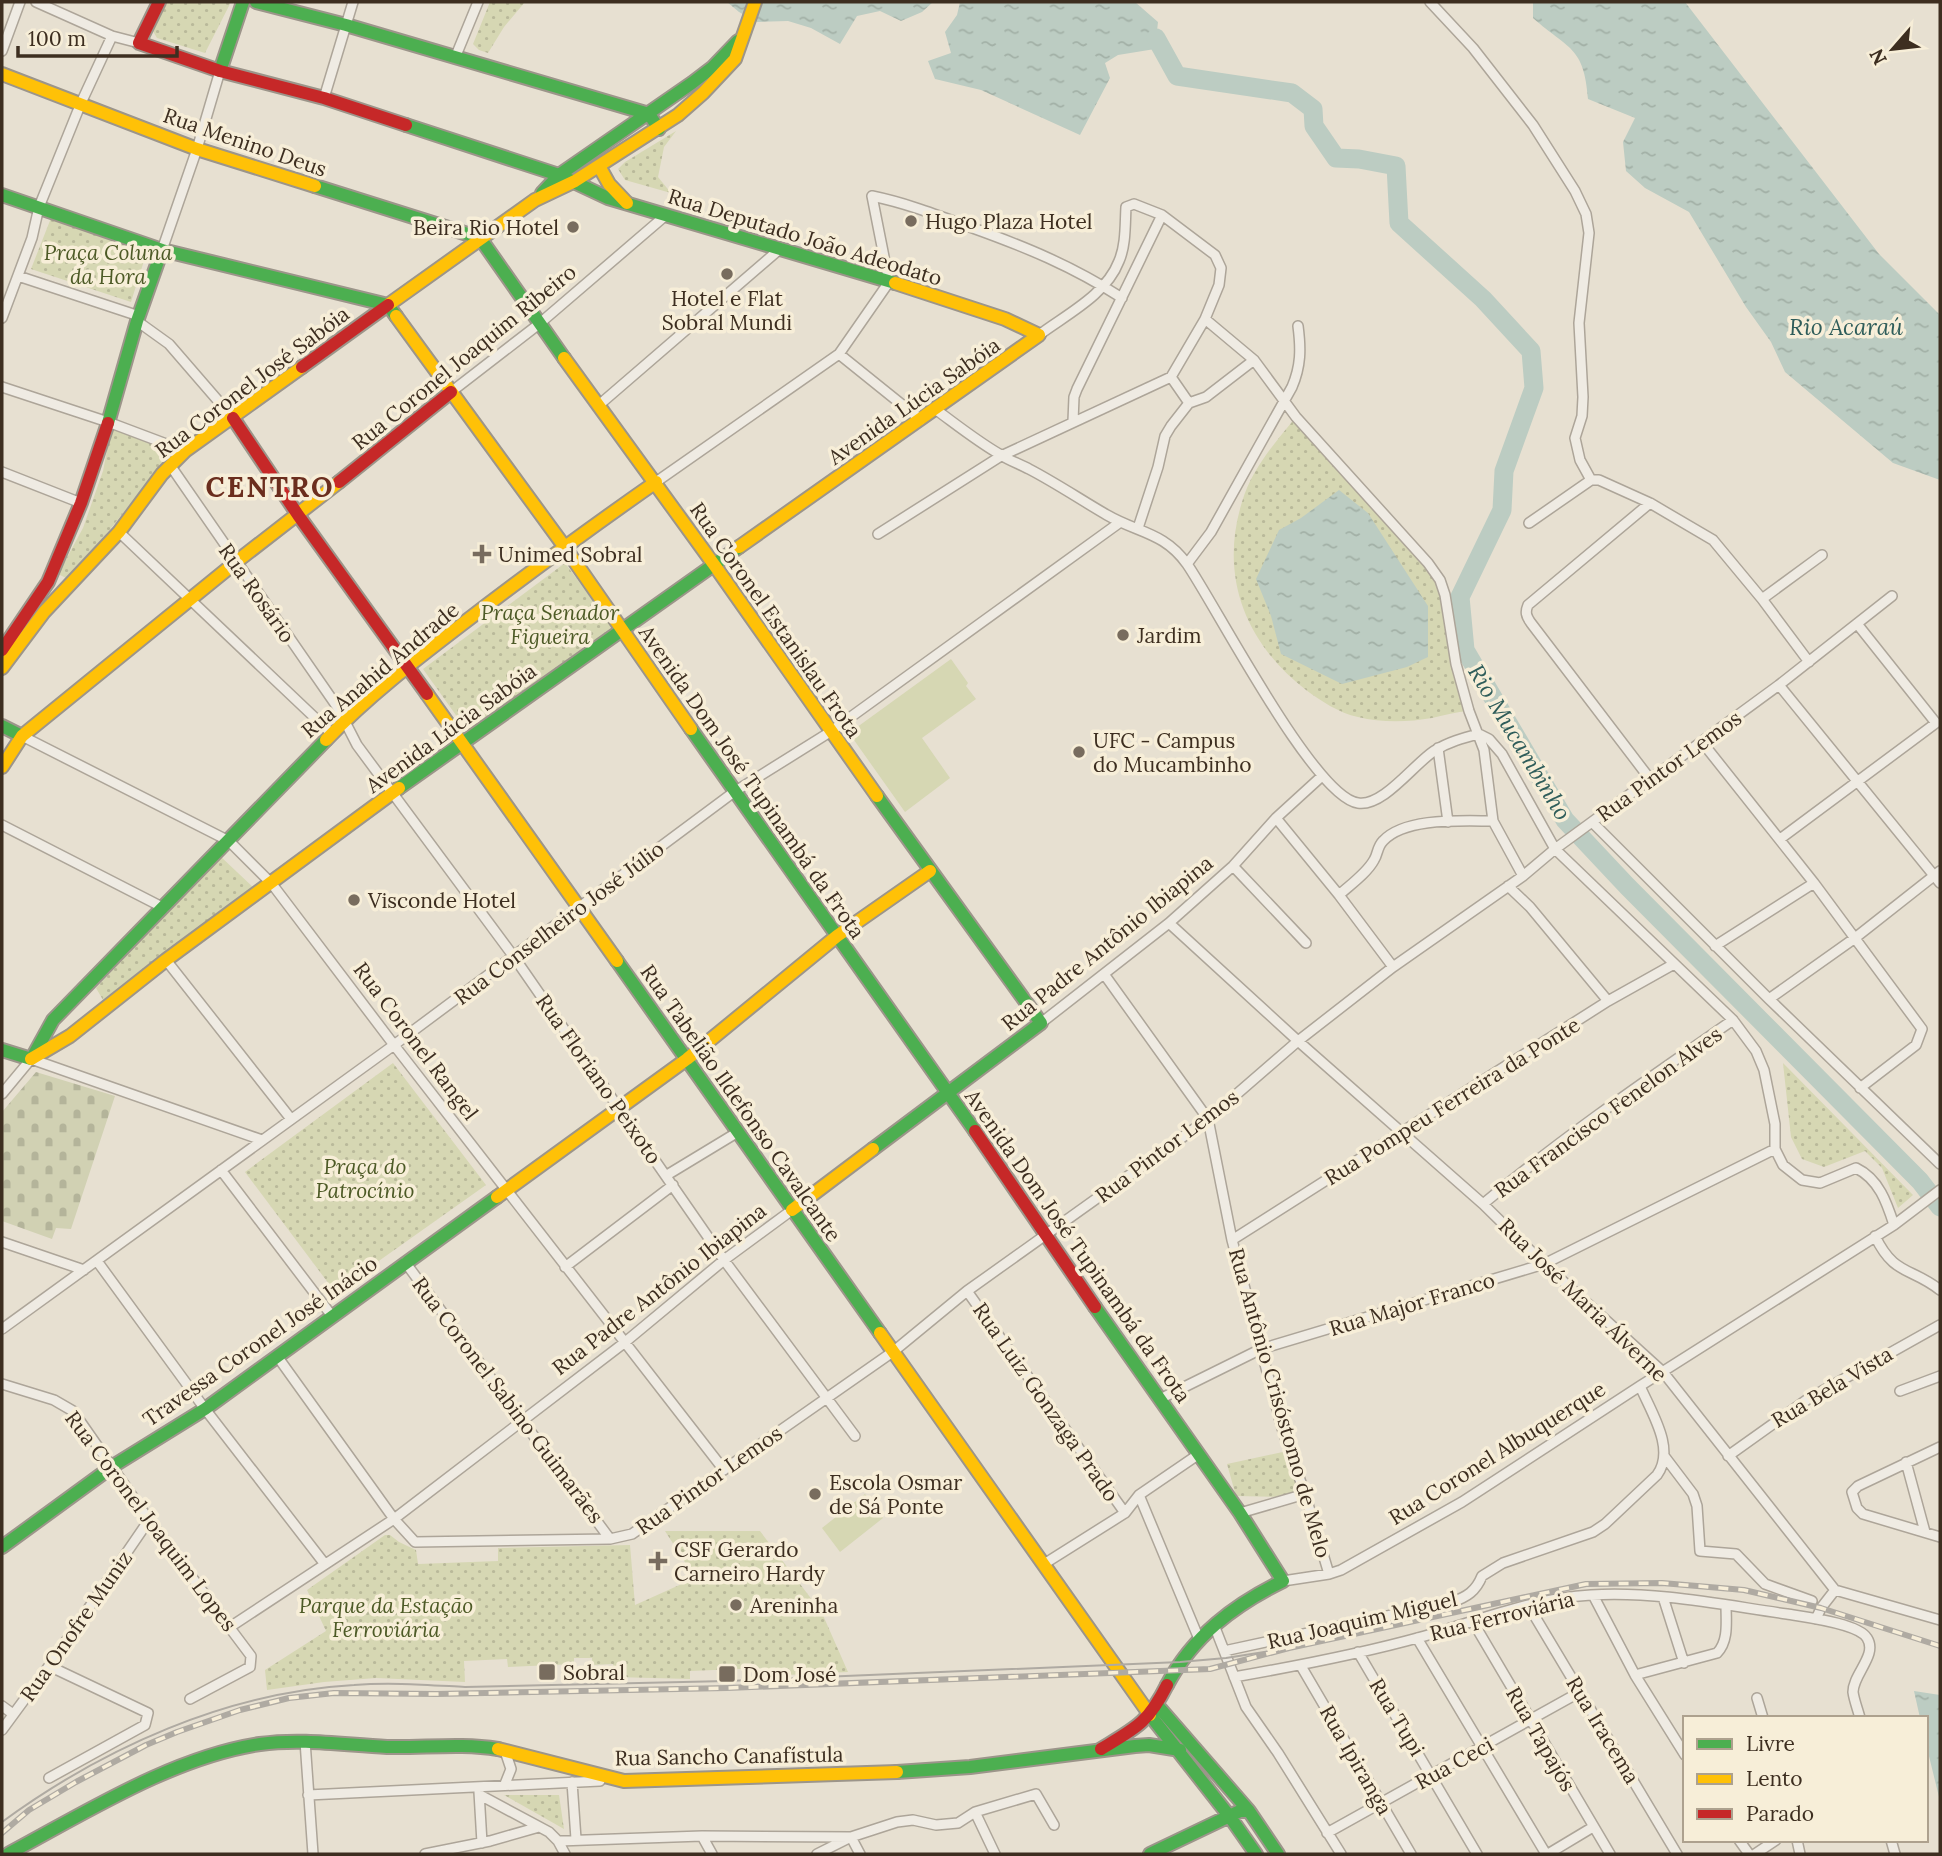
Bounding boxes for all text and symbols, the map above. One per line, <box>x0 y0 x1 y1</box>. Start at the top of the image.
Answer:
scale bar <box>18 14 177 58</box>
north arrow <box>1858 14 1928 84</box>
text: 100 m <box>28 25 86 52</box>
text: N <box>1864 45 1892 69</box>
street label: Rua Menino Deus <box>160 101 330 183</box>
street label: Rua Deputado João Adeodato <box>665 182 945 292</box>
place label: Hugo Plaza Hotel <box>925 208 1093 235</box>
marker: Hugo Plaza Hotel <box>903 213 919 229</box>
place label: Beira Rio Hotel <box>413 214 559 241</box>
marker: Beira Rio Hotel <box>565 219 581 235</box>
park label: Praça Coluna da Hora <box>44 239 173 290</box>
street label: Rua Coronel Joaquim Ribeiro <box>346 258 582 456</box>
marker: Hotel e Flat Sobral Mundi <box>719 266 735 282</box>
place label: Hotel e Flat Sobral Mundi <box>662 285 792 336</box>
street label: Rua Coronel José Sabóia <box>150 300 355 464</box>
water label: Rio Acaraú <box>1789 312 1903 341</box>
street label: Avenida Lúcia Sabóia <box>822 331 1006 471</box>
district label: CENTRO <box>205 469 335 505</box>
street label: Rua Coronel Estanislau Frota <box>684 497 868 743</box>
street label: Rua Rosário <box>213 538 301 648</box>
place label: Unimed Sobral <box>498 541 642 568</box>
marker: Unimed Sobral <box>472 544 492 564</box>
street label: Rua Anahid Andrade <box>296 596 464 744</box>
park label: Praça Senador Figueira <box>481 599 620 650</box>
street label: Avenida Dom José Tupinambá da Frota <box>632 619 871 944</box>
place label: Jardim <box>1136 622 1202 649</box>
marker: Jardim <box>1115 627 1131 643</box>
street label: Avenida Lúcia Sabóia <box>360 657 542 800</box>
water label: Rio Mucambinho <box>1462 659 1578 825</box>
street label: Rua Pintor Lemos <box>1591 704 1747 828</box>
place label: UFC - Campus do Mucambinho <box>1093 727 1252 778</box>
marker: UFC - Campus do Mucambinho <box>1071 744 1087 760</box>
street label: Rua Conselheiro José Júlio <box>449 835 669 1011</box>
street label: Rua Padre Antônio Ibiapina <box>996 849 1218 1037</box>
place label: Visconde Hotel <box>367 887 516 914</box>
marker: Visconde Hotel <box>346 892 362 908</box>
street label: Rua Coronel Rangel <box>348 957 484 1125</box>
street label: Rua Tabelião Ildefonso Cavalcante <box>635 959 847 1247</box>
street label: Rua Floriano Peixoto <box>530 989 668 1169</box>
street label: Rua Pompeu Ferreira da Ponte <box>1319 1011 1585 1191</box>
street label: Rua Francisco Fenelon Alves <box>1489 1020 1727 1204</box>
street label: Avenida Dom José Tupinambá da Frota <box>958 1083 1197 1408</box>
street label: Rua Pintor Lemos <box>1090 1083 1244 1209</box>
park label: Praça do Patrocínio <box>316 1153 414 1204</box>
street label: Rua Padre Antônio Ibiapina <box>546 1197 772 1381</box>
street label: Rua José Maria Álverne <box>1493 1212 1673 1388</box>
street label: Rua Antônio Crisóstomo de Melo <box>1223 1245 1337 1561</box>
street label: Travessa Coronel José Inácio <box>137 1250 383 1432</box>
street label: Rua Major Franco <box>1326 1266 1498 1342</box>
street label: Rua Coronel Sabino Guimarães <box>406 1271 610 1529</box>
street label: Rua Luiz Gonzaga Prado <box>967 1297 1125 1507</box>
street label: Rua Bela Vista <box>1767 1340 1898 1434</box>
street label: Rua Coronel Albuquerque <box>1384 1375 1610 1531</box>
street label: Rua Coronel Joaquim Lopes <box>59 1405 243 1637</box>
street label: Rua Pintor Lemos <box>631 1419 787 1541</box>
place label: Escola Osmar de Sá Ponte <box>829 1469 962 1520</box>
marker: Escola Osmar de Sá Ponte <box>807 1486 823 1502</box>
place label: CSF Gerardo Carneiro Hardy <box>674 1536 825 1587</box>
street label: Rua Onofre Muniz <box>14 1545 138 1707</box>
marker: CSF Gerardo Carneiro Hardy <box>648 1551 668 1571</box>
street label: Rua Joaquim Miguel <box>1264 1585 1460 1655</box>
street label: Rua Ferroviária <box>1427 1585 1577 1647</box>
park label: Parque da Estação Ferroviária <box>299 1592 473 1643</box>
place label: Areninha <box>749 1592 838 1619</box>
marker: Areninha <box>728 1597 744 1613</box>
place label: Sobral <box>563 1659 625 1686</box>
place label: Dom José <box>743 1661 836 1688</box>
marker: Sobral <box>537 1662 557 1682</box>
marker: Dom José <box>717 1664 737 1684</box>
street label: Rua Iracema <box>1560 1671 1646 1789</box>
street label: Rua Tupi <box>1363 1673 1431 1761</box>
street label: Rua Tapajós <box>1500 1682 1582 1796</box>
street label: Rua Ipiranga <box>1314 1700 1398 1820</box>
legend <box>1683 1716 1928 1842</box>
text: Livre <box>1746 1730 1795 1757</box>
street label: Rua Ceci <box>1410 1731 1498 1795</box>
street label: Rua Sancho Canafístula <box>614 1741 844 1771</box>
text: Lento <box>1746 1765 1803 1792</box>
text: Parado <box>1746 1800 1814 1827</box>

